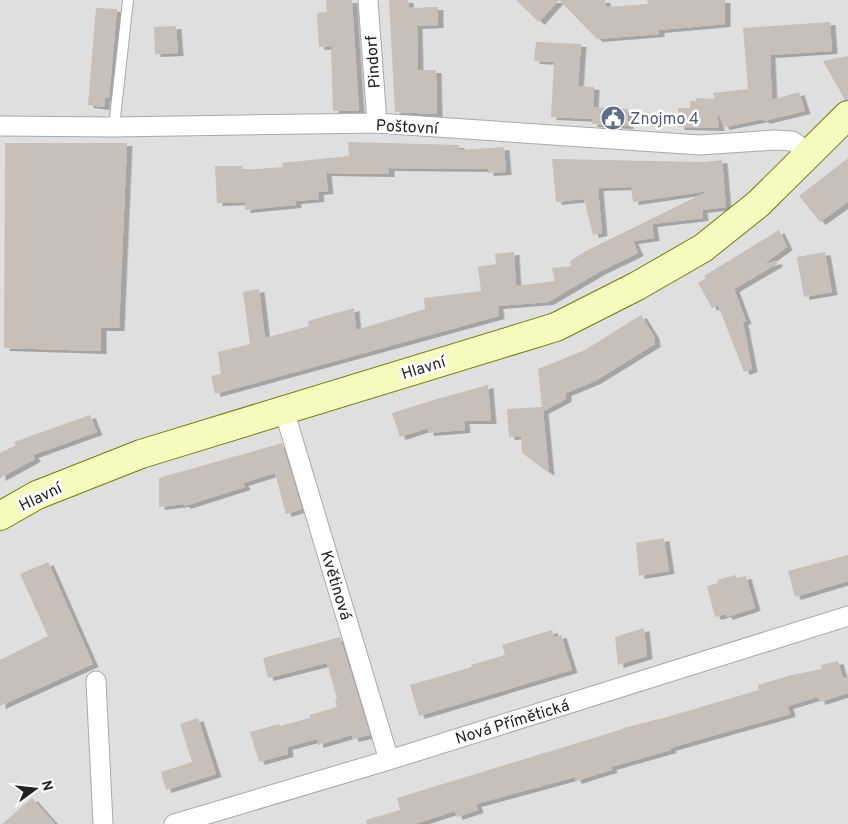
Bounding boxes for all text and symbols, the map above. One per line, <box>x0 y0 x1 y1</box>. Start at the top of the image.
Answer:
street label: Pindorf <box>362 34 386 89</box>
public building icon: Znojmo 4 <box>600 105 626 131</box>
place label: Znojmo 4 <box>630 110 699 130</box>
street label: Poštovní <box>375 116 441 140</box>
street label: Hlavní <box>399 352 450 385</box>
street label: Hlavní <box>16 478 67 517</box>
street label: Květinová <box>315 548 355 623</box>
street label: Nová Přímětická <box>453 696 572 750</box>
north arrow <box>10 764 60 814</box>
text: N <box>37 779 56 793</box>

